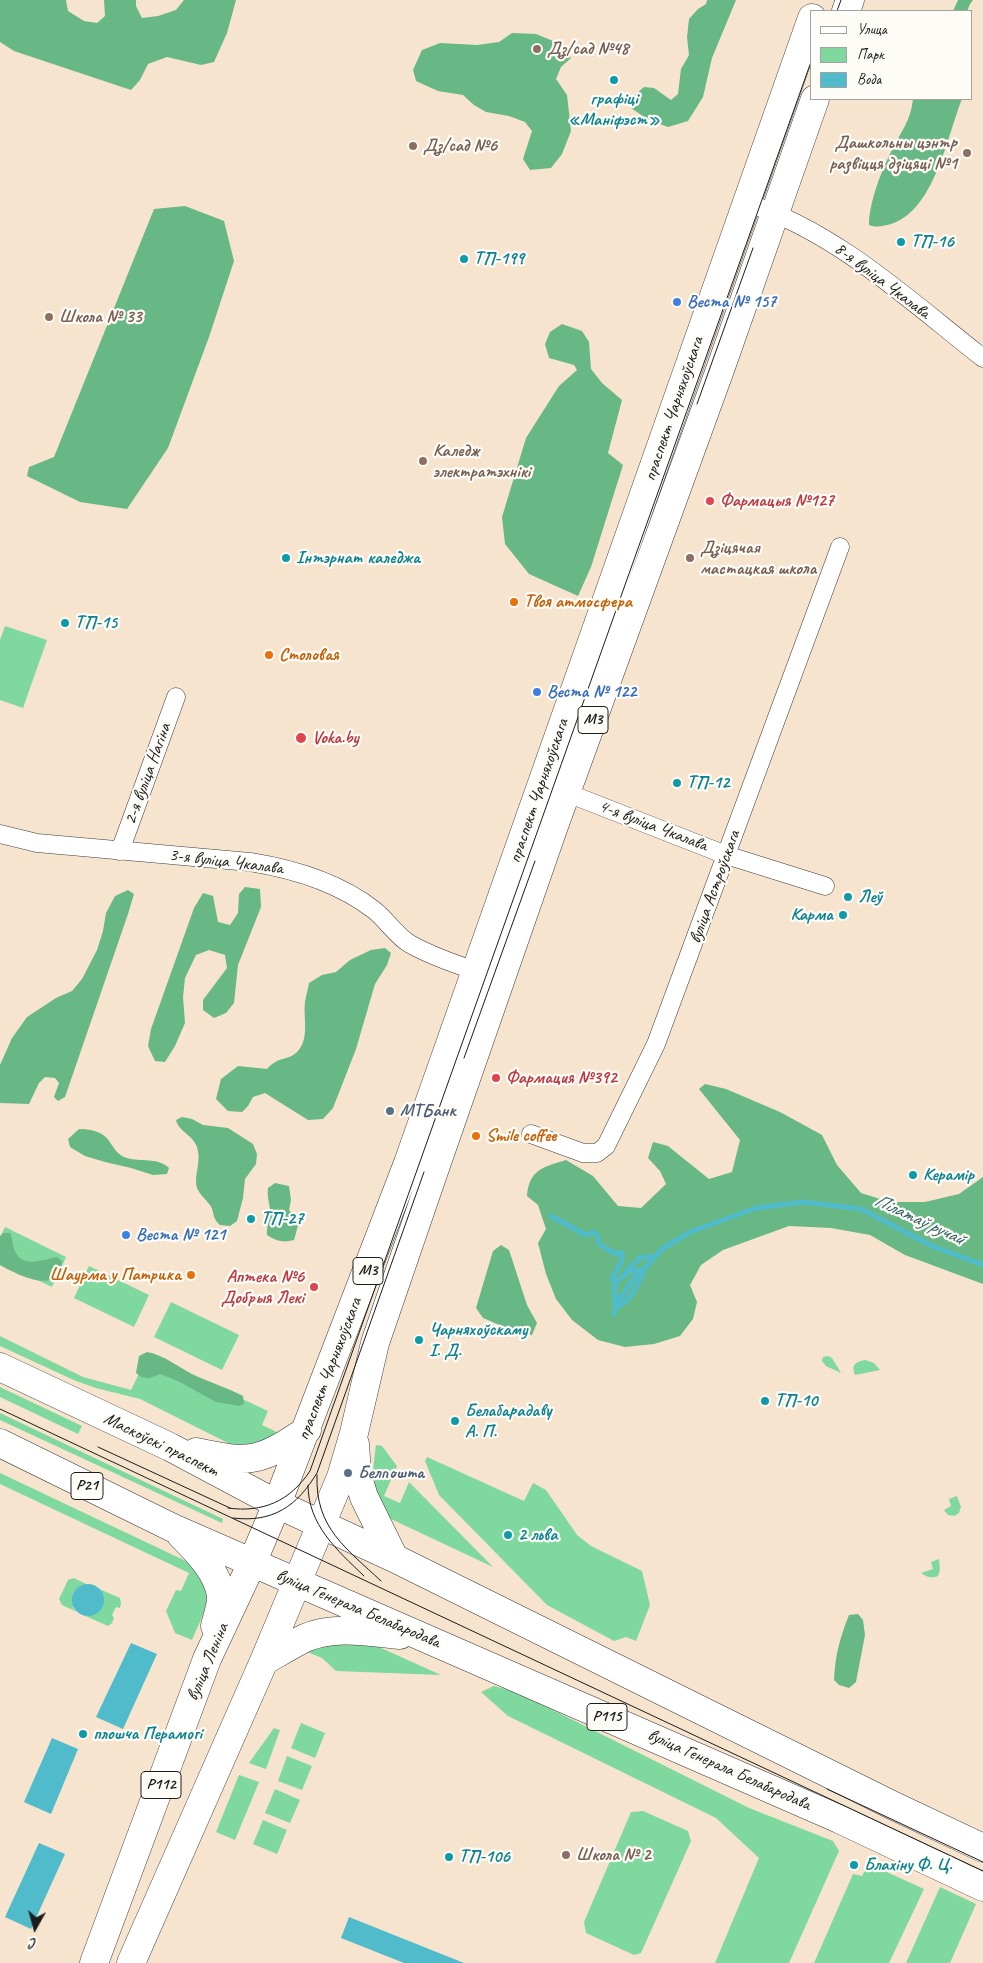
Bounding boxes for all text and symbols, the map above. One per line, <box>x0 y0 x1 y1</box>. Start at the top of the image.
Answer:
legend <box>810 10 973 100</box>
text: Улица <box>857 20 887 39</box>
place label: Дз/сад №48 <box>547 38 629 60</box>
marker: Дз/сад №48 <box>531 43 543 55</box>
text: Парк <box>857 45 884 64</box>
text: Вода <box>857 70 881 89</box>
marker: графіці «Маніфэст» <box>608 74 620 86</box>
place label: графіці «Маніфэст» <box>568 88 660 130</box>
place label: Дашкольны цэнтр развіцця дзіцяці №1 <box>829 132 957 174</box>
place label: Дз/сад №6 <box>423 135 497 157</box>
marker: Дз/сад №6 <box>407 140 419 152</box>
marker: Дашкольны цэнтр развіцця дзіцяці №1 <box>961 147 973 159</box>
place label: ТП-16 <box>911 231 954 253</box>
marker: ТП-16 <box>895 236 907 248</box>
street label: 8-я вуліца Чкалава <box>830 238 934 324</box>
place label: ТП-199 <box>474 248 524 270</box>
marker: ТП-199 <box>458 253 470 265</box>
place label: Веста № 157 <box>687 291 776 313</box>
marker: Веста № 157 <box>671 296 683 308</box>
place label: Школа № 33 <box>59 306 142 328</box>
marker: Школа № 33 <box>43 311 55 323</box>
street label: праспект Чарняхоўскага <box>639 334 709 484</box>
place label: Каледж электратэхнікі <box>433 440 530 482</box>
marker: Каледж электратэхнікі <box>417 455 429 467</box>
place label: Фармацыя №127 <box>720 490 834 512</box>
marker: Фармацыя №127 <box>704 495 716 507</box>
place label: Дзіцячая мастацкая школа <box>700 537 816 580</box>
place label: Інтэрнат каледжа <box>296 547 420 569</box>
marker: Інтэрнат каледжа <box>280 552 292 564</box>
marker: Дзіцячая мастацкая школа <box>684 552 696 564</box>
place label: Твоя атмосфера <box>524 591 632 613</box>
marker: Твоя атмосфера <box>508 596 520 608</box>
place label: ТП-15 <box>75 612 117 634</box>
marker: ТП-15 <box>59 617 71 629</box>
place label: Столовая <box>279 644 339 666</box>
marker: Столовая <box>263 649 275 661</box>
place label: Веста № 122 <box>547 681 636 703</box>
marker: Веста № 122 <box>531 686 543 698</box>
road number: М3 <box>578 706 608 734</box>
street label: праспект Чарняхоўскага <box>504 716 574 866</box>
street label: 2-я вуліца Нагіна <box>120 720 176 828</box>
place label: Voka.by <box>312 727 359 749</box>
marker: Voka.by <box>294 731 308 745</box>
place label: ТП-12 <box>687 772 729 794</box>
marker: ТП-12 <box>671 777 683 789</box>
street label: 4-я вуліца Чкалава <box>596 795 710 857</box>
street label: вуліца Астроўскага <box>685 828 745 946</box>
street label: 3-я вуліца Чкалава <box>168 844 284 880</box>
place label: Леў <box>858 886 882 908</box>
marker: Леў <box>842 891 854 903</box>
place label: Карма <box>790 904 833 926</box>
marker: Карма <box>837 909 849 921</box>
place label: Фармация №392 <box>506 1067 617 1089</box>
marker: Фармация №392 <box>490 1072 502 1084</box>
place label: МТБанк <box>400 1100 456 1122</box>
marker: МТБанк <box>384 1105 396 1117</box>
place label: Smile coffee <box>486 1125 556 1147</box>
marker: Smile coffee <box>470 1130 482 1142</box>
place label: Керамір <box>923 1164 974 1186</box>
marker: Керамір <box>907 1169 919 1181</box>
water label: Пілатаў ручай <box>871 1189 967 1251</box>
place label: ТП-27 <box>261 1208 303 1230</box>
marker: ТП-27 <box>245 1213 257 1225</box>
place label: Веста № 121 <box>136 1224 225 1246</box>
marker: Веста № 121 <box>120 1229 132 1241</box>
road number: М3 <box>353 1258 383 1284</box>
place label: Шаурма у Патрика <box>50 1264 181 1286</box>
place label: Аптека №6 Добрыя Лекі <box>221 1266 304 1308</box>
marker: Шаурма у Патрика <box>185 1269 197 1281</box>
marker: Аптека №6 Добрыя Лекі <box>308 1281 320 1293</box>
street label: праспект Чарняхоўскага <box>293 1295 367 1443</box>
place label: Чарняхоўскаму І. Д. <box>429 1319 528 1362</box>
marker: Чарняхоўскаму І. Д. <box>413 1334 425 1346</box>
place label: ТП-10 <box>775 1390 817 1412</box>
marker: ТП-10 <box>759 1395 771 1407</box>
place label: Белабарадаву А. П. <box>465 1400 551 1442</box>
street label: Маскоўскі праспект <box>100 1408 222 1482</box>
marker: Белабарадаву А. П. <box>449 1415 461 1427</box>
place label: Белпошта <box>358 1462 424 1484</box>
marker: Белпошта <box>342 1467 354 1479</box>
road number: Р21 <box>71 1472 103 1500</box>
place label: 2 льва <box>518 1524 557 1546</box>
marker: 2 льва <box>502 1529 514 1541</box>
street label: вуліца Генерала Белабародава <box>273 1565 443 1653</box>
street label: вуліца Леніна <box>182 1620 234 1704</box>
road number: Р115 <box>587 1704 627 1730</box>
place label: плошча Перамогі <box>93 1723 202 1745</box>
street label: вуліца Генерала Белабародава <box>644 1724 814 1816</box>
marker: плошча Перамогі <box>77 1728 89 1740</box>
road number: Р112 <box>141 1772 181 1798</box>
place label: Школа № 2 <box>576 1844 651 1866</box>
place label: ТП-106 <box>459 1846 510 1868</box>
marker: Школа № 2 <box>560 1849 572 1861</box>
marker: ТП-106 <box>443 1851 455 1863</box>
place label: Блахіну Ф. Ц. <box>864 1854 952 1876</box>
marker: Блахіну Ф. Ц. <box>848 1859 860 1871</box>
north arrow <box>10 1903 60 1953</box>
text: С <box>29 1935 38 1952</box>

